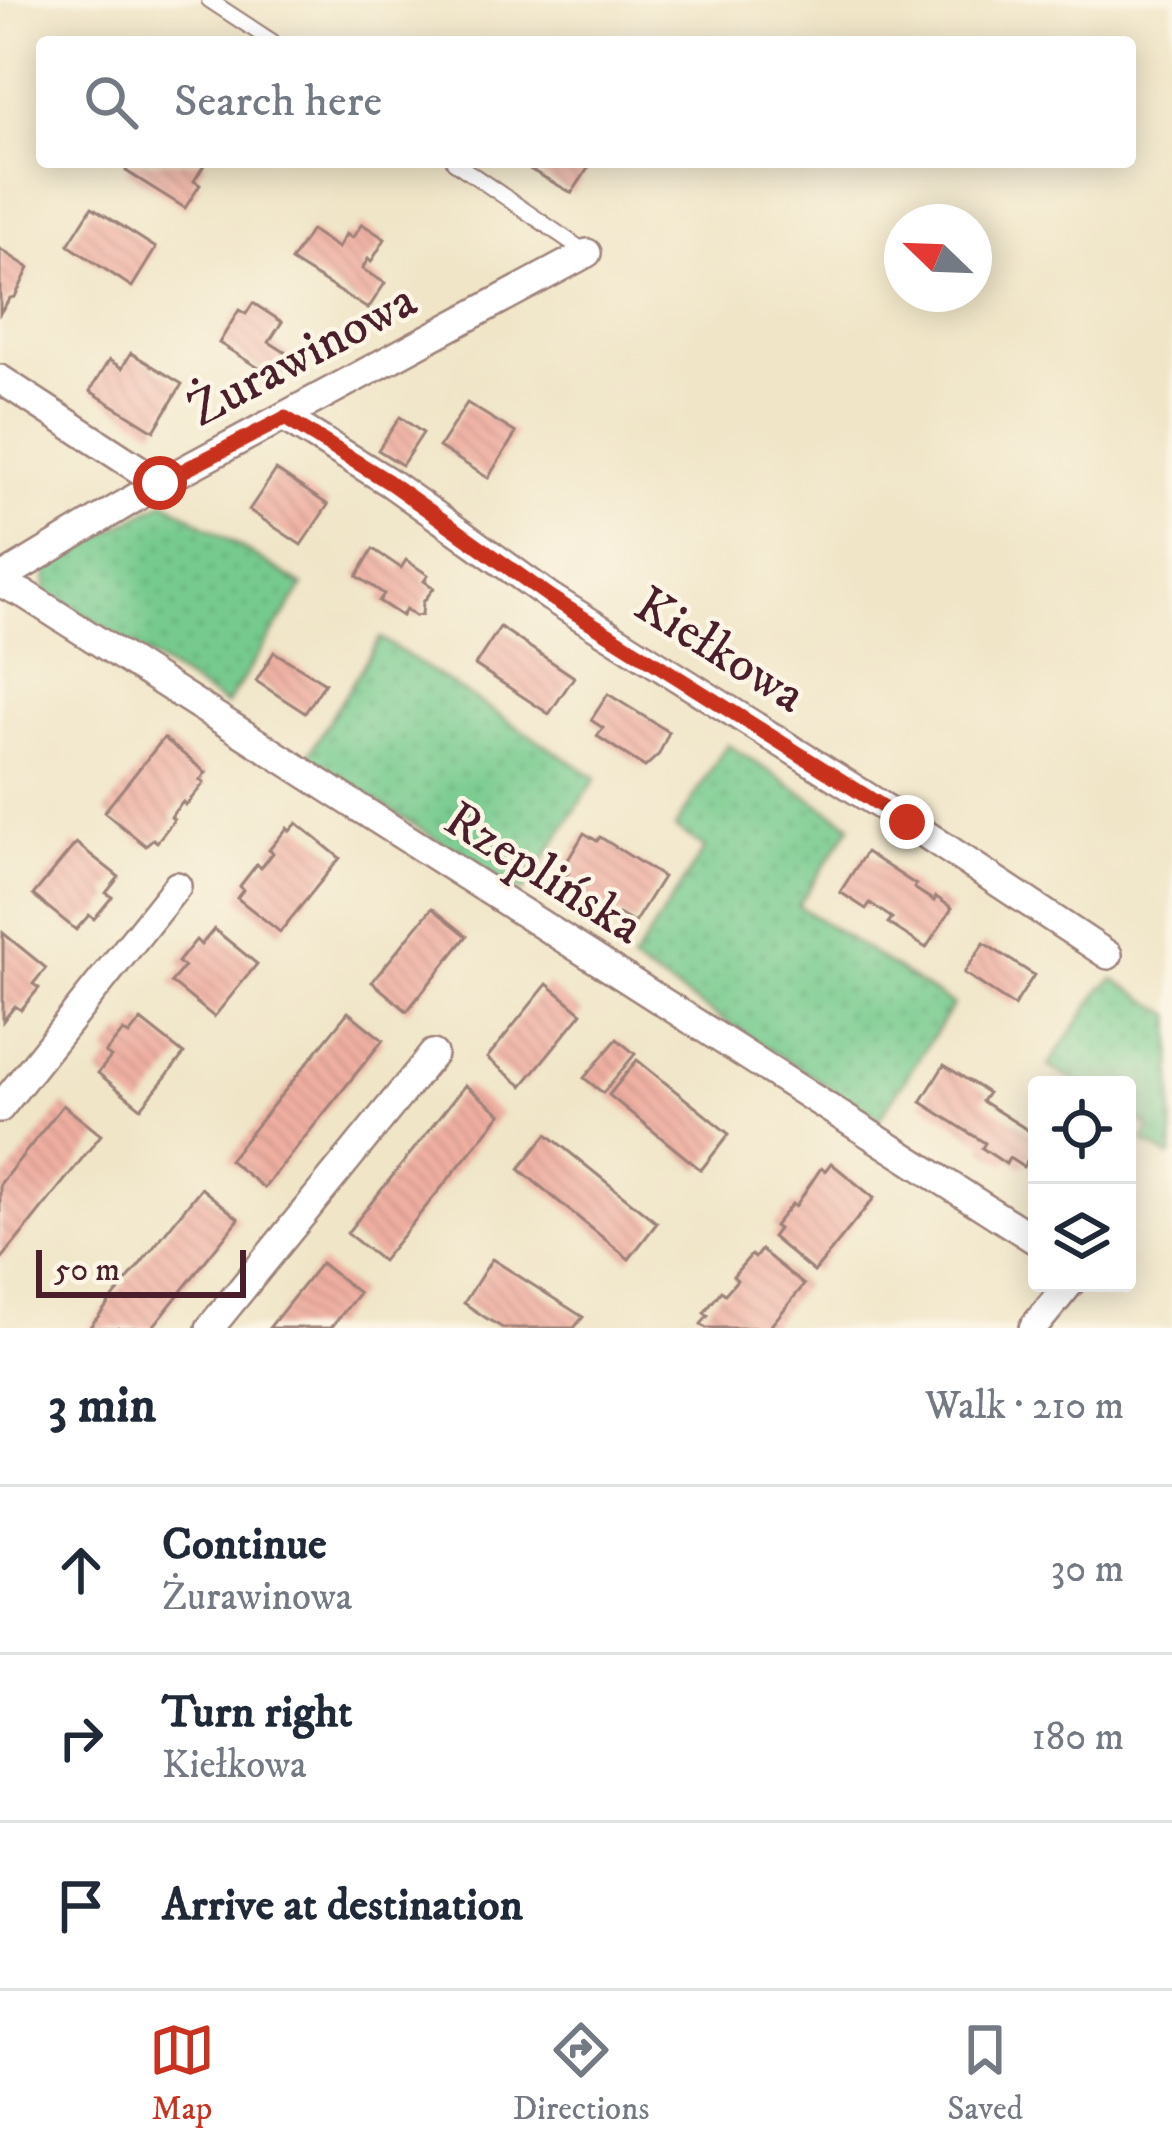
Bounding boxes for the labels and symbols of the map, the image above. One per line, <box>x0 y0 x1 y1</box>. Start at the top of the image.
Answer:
north arrow <box>884 204 992 312</box>
street label: Żurawinowa <box>177 269 428 442</box>
route start <box>133 456 187 510</box>
street label: Kiełkowa <box>622 573 817 728</box>
street label: Rzeplińska <box>432 788 655 960</box>
route end <box>880 795 934 849</box>
scale bar <box>36 1244 246 1297</box>

